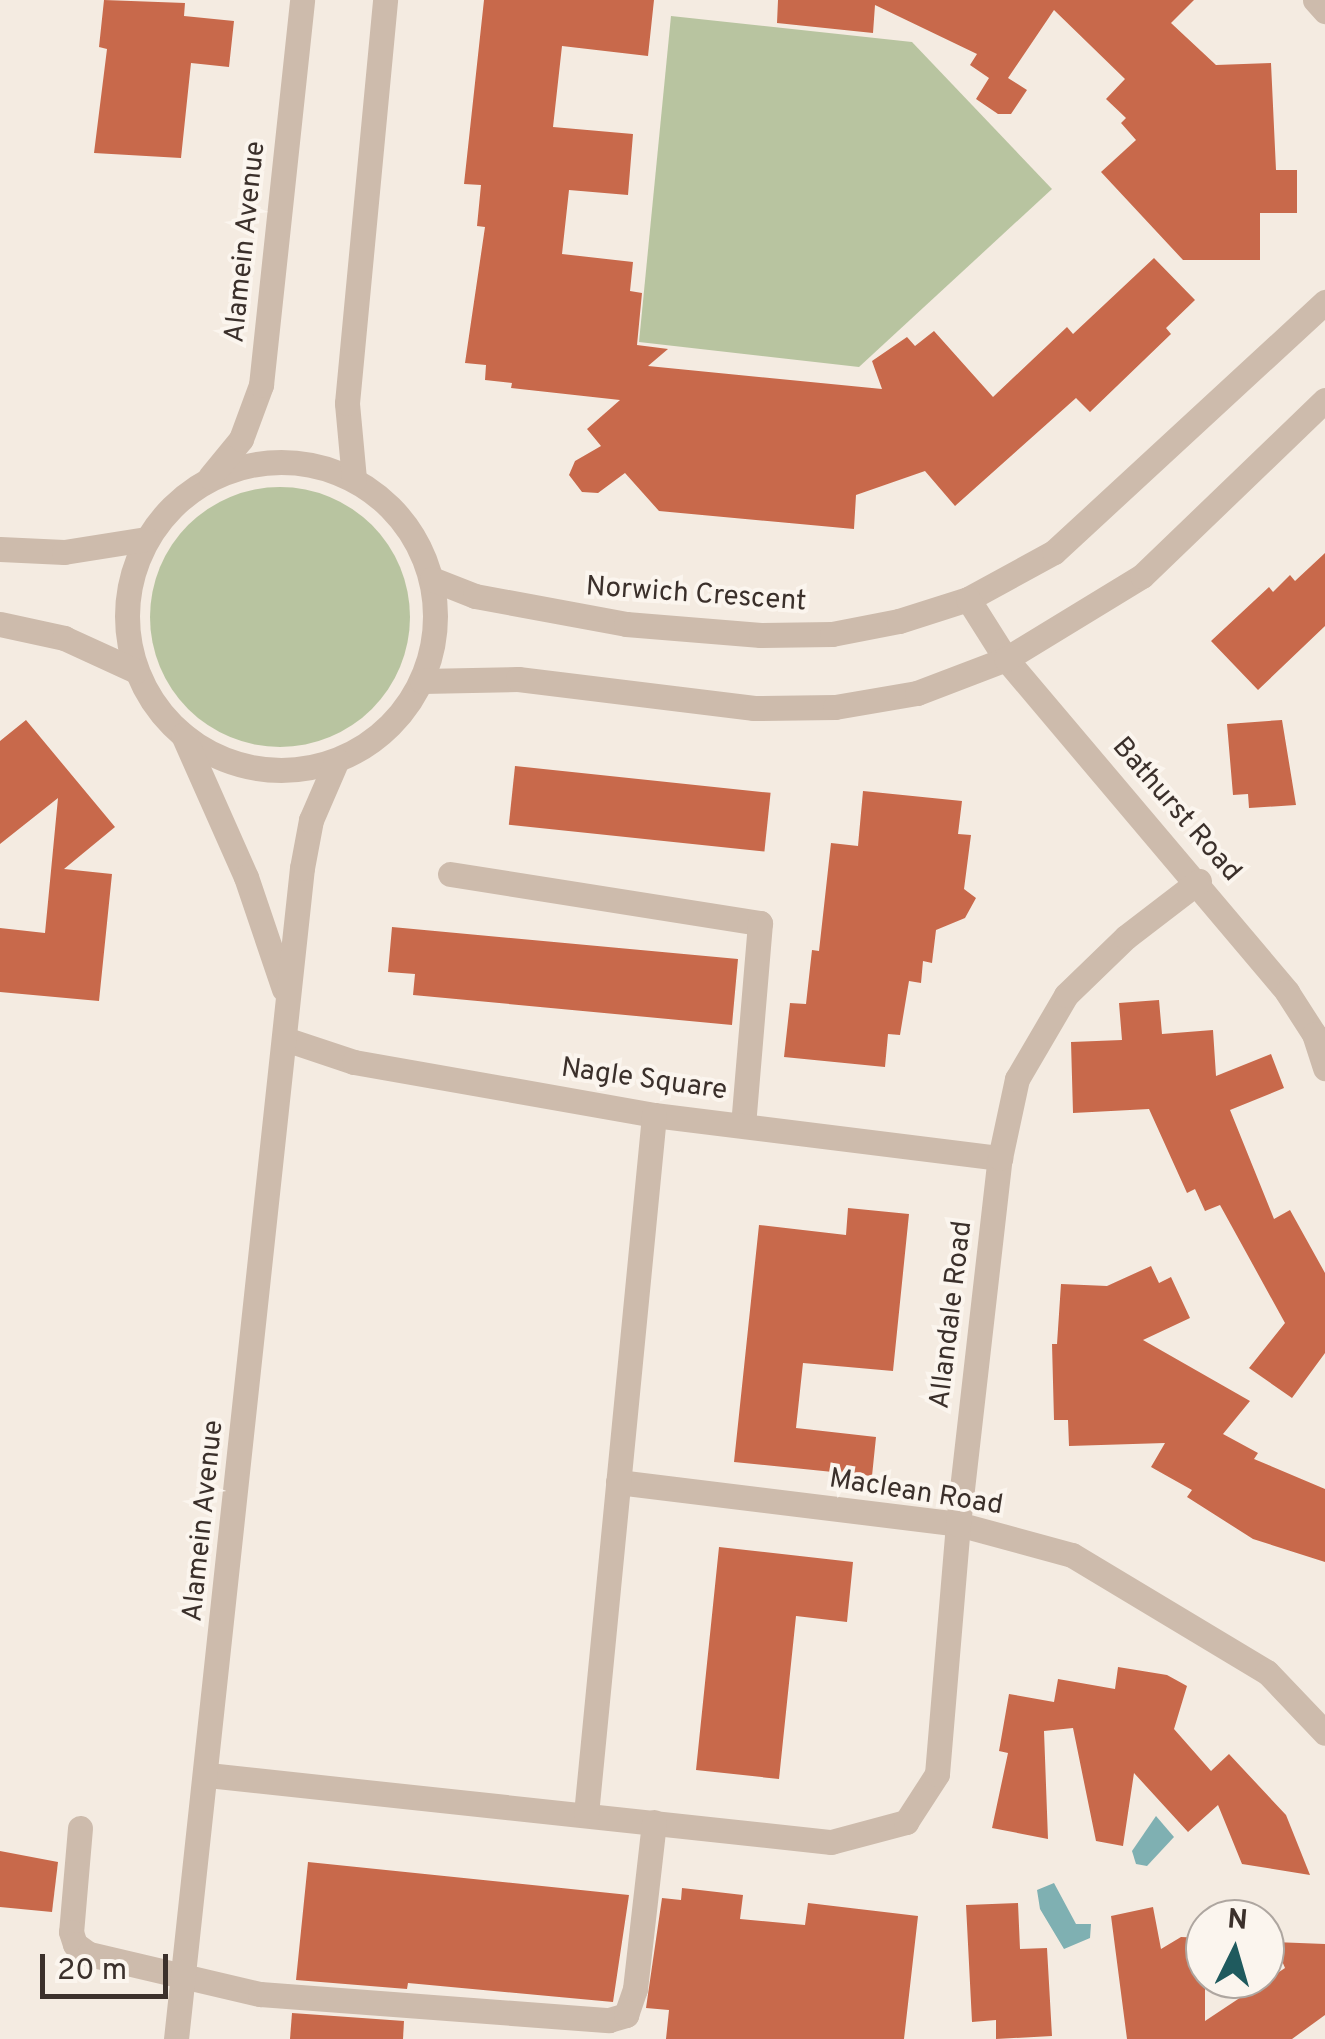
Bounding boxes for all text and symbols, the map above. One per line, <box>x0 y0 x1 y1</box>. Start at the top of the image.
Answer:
street label: Alamein Avenue <box>219 139 273 345</box>
street label: Norwich Crescent <box>584 571 808 619</box>
street label: Bathurst Road <box>1104 731 1248 889</box>
street label: Nagle Square <box>559 1052 729 1108</box>
street label: Allandale Road <box>924 1219 980 1411</box>
street label: Alamein Avenue <box>177 1418 231 1624</box>
street label: Maclean Road <box>827 1463 1005 1523</box>
north arrow <box>1185 1899 1285 1999</box>
text: N <box>1226 1902 1249 1940</box>
scale bar <box>45 1934 172 1996</box>
text: 20 m <box>57 1953 127 1990</box>

